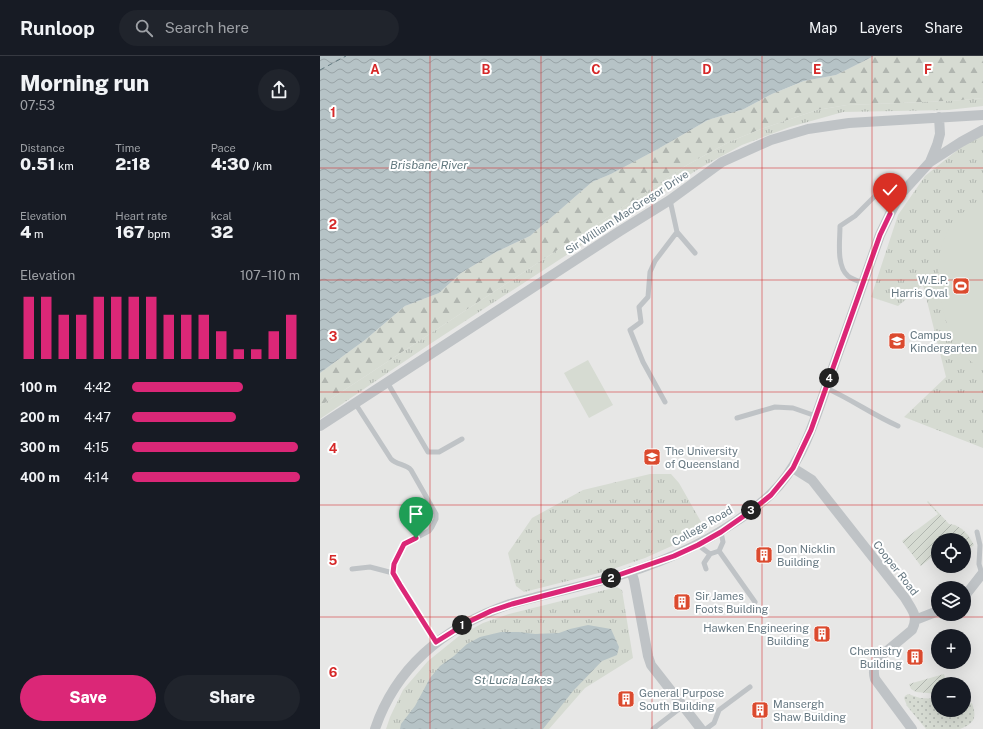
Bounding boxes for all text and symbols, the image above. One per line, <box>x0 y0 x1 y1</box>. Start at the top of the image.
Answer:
search box <box>119 10 399 46</box>
text: Runloop <box>20 17 95 39</box>
icon: search <box>133 17 155 39</box>
text: Search here <box>165 19 249 36</box>
text: Map <box>809 20 837 36</box>
text: Layers <box>859 20 903 36</box>
text: Share <box>925 20 963 36</box>
text: A <box>370 62 380 77</box>
text: B <box>482 62 491 77</box>
text: C <box>591 62 601 77</box>
text: D <box>702 62 712 77</box>
text: E <box>813 62 821 77</box>
text: F <box>924 62 932 77</box>
button: share <box>258 69 300 111</box>
text: Morning run <box>20 70 149 96</box>
text: 07:53 <box>20 98 55 113</box>
text: 1 <box>330 105 336 120</box>
text: Distance <box>20 142 65 154</box>
text: Time <box>115 142 140 154</box>
text: Pace <box>211 142 236 154</box>
text: 0.51 <box>20 154 55 174</box>
text: 2:18 <box>115 154 150 174</box>
text: 4:30 <box>211 154 250 174</box>
water label: Brisbane River <box>390 158 468 172</box>
text: km <box>55 160 74 172</box>
text: /km <box>250 160 272 172</box>
street label: Sir William MacGregor Drive <box>563 168 691 256</box>
pin <box>873 173 907 214</box>
icon: check <box>879 179 901 201</box>
text: Elevation <box>20 210 67 222</box>
text: Heart rate <box>115 210 167 222</box>
text: kcal <box>211 210 232 222</box>
text: 2 <box>329 217 337 232</box>
text: 4 <box>20 222 31 242</box>
text: 167 <box>115 222 145 242</box>
text: 32 <box>211 222 233 242</box>
text: m <box>31 228 44 240</box>
text: bpm <box>145 228 170 240</box>
text: Elevation <box>20 268 75 283</box>
text: 107–110 m <box>240 268 300 283</box>
place label: W.E.P. Harris Oval <box>891 274 948 299</box>
sports icon: W.E.P. Harris Oval <box>951 276 971 296</box>
text: 3 <box>329 329 338 344</box>
place label: Campus Kindergarten <box>910 329 977 354</box>
school or university icon: Campus Kindergarten <box>887 331 907 351</box>
pin: 4 <box>819 368 839 388</box>
text: 4 <box>825 372 833 384</box>
text: 100 m <box>20 380 57 395</box>
text: 4:42 <box>84 380 111 395</box>
text: 200 m <box>20 410 60 425</box>
text: 4:47 <box>84 410 111 425</box>
text: 300 m <box>20 440 60 455</box>
text: 4:15 <box>84 440 109 455</box>
text: 4 <box>329 441 338 456</box>
place label: The University of Queensland <box>665 445 739 470</box>
school or university icon: The University of Queensland <box>642 447 662 467</box>
text: 400 m <box>20 470 60 485</box>
text: 4:14 <box>84 470 109 485</box>
pin <box>399 497 433 538</box>
pin: 3 <box>741 500 761 520</box>
icon: arrive <box>405 503 427 525</box>
street label: College Road <box>670 504 734 548</box>
text: 3 <box>747 504 755 516</box>
map controls <box>931 533 971 717</box>
button: locate <box>931 533 971 573</box>
street label: Cooper Road <box>871 538 921 598</box>
place label: Don Nicklin Building <box>777 543 835 568</box>
building icon: Don Nicklin Building <box>754 545 774 565</box>
text: 5 <box>329 553 338 568</box>
pin: 2 <box>601 568 621 588</box>
text: 2 <box>608 572 615 584</box>
button: layers <box>931 581 971 621</box>
place label: Sir James Foots Building <box>695 590 768 615</box>
building icon: Sir James Foots Building <box>672 592 692 612</box>
pin: 1 <box>452 615 472 635</box>
text: 1 <box>460 619 464 631</box>
place label: Hawken Engineering Building <box>703 622 809 647</box>
building icon: Hawken Engineering Building <box>812 624 832 644</box>
button: + <box>931 629 971 669</box>
place label: Chemistry Building <box>850 645 902 670</box>
building icon: Chemistry Building <box>905 647 925 667</box>
text: 6 <box>329 665 338 680</box>
water label: St Lucia Lakes <box>474 673 552 687</box>
button: Save <box>20 675 156 721</box>
button: Share <box>164 675 300 721</box>
button: − <box>931 677 971 717</box>
place label: General Purpose South Building <box>639 687 724 712</box>
building icon: General Purpose South Building <box>616 689 636 709</box>
place label: Mansergh Shaw Building <box>773 698 846 723</box>
building icon: Mansergh Shaw Building <box>750 700 770 720</box>

